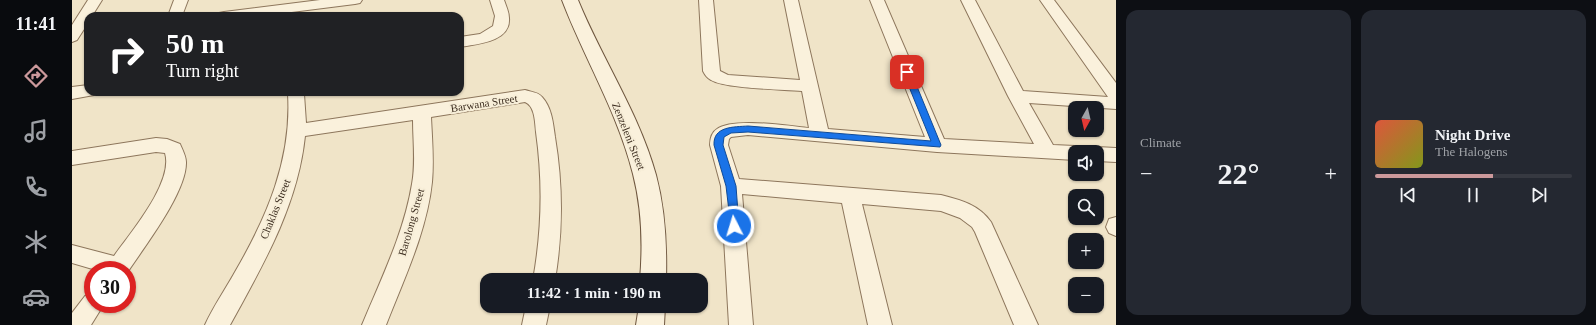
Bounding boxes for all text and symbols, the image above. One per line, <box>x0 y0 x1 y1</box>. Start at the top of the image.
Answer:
text: 11:41 <box>15 14 57 34</box>
icon: right <box>100 28 152 80</box>
text: 50 m <box>166 28 224 59</box>
pin <box>890 55 924 89</box>
text: Turn right <box>166 61 239 81</box>
icon: arrive <box>896 61 918 83</box>
icon: directions <box>22 62 50 90</box>
street label: Barwana Street <box>450 92 518 114</box>
street label: Zenzeleni Street <box>610 100 648 172</box>
north arrow <box>1068 101 1104 137</box>
map controls <box>1068 101 1104 313</box>
icon: music <box>22 117 50 145</box>
text: Night Drive <box>1435 127 1510 143</box>
text: Climate <box>1140 135 1181 150</box>
text: The Halogens <box>1435 144 1508 159</box>
button: sound <box>1068 145 1104 181</box>
text: 22° <box>1218 157 1260 190</box>
text: − <box>1140 161 1152 186</box>
text: + <box>1325 161 1337 186</box>
icon: phone <box>22 173 50 201</box>
street label: Chaklas Street <box>257 177 293 241</box>
icon: previous <box>1397 184 1419 206</box>
icon: pause <box>1462 184 1484 206</box>
icon: next <box>1528 184 1550 206</box>
street label: Barolong Street <box>396 187 426 257</box>
button: search <box>1068 189 1104 225</box>
position arrow <box>713 205 755 247</box>
icon: climate <box>22 228 50 256</box>
button: + <box>1068 233 1104 269</box>
speed limit sign: 30 <box>84 261 136 313</box>
button: − <box>1068 277 1104 313</box>
icon: car <box>22 283 50 311</box>
text: 11:42 · 1 min · 190 m <box>527 285 661 301</box>

